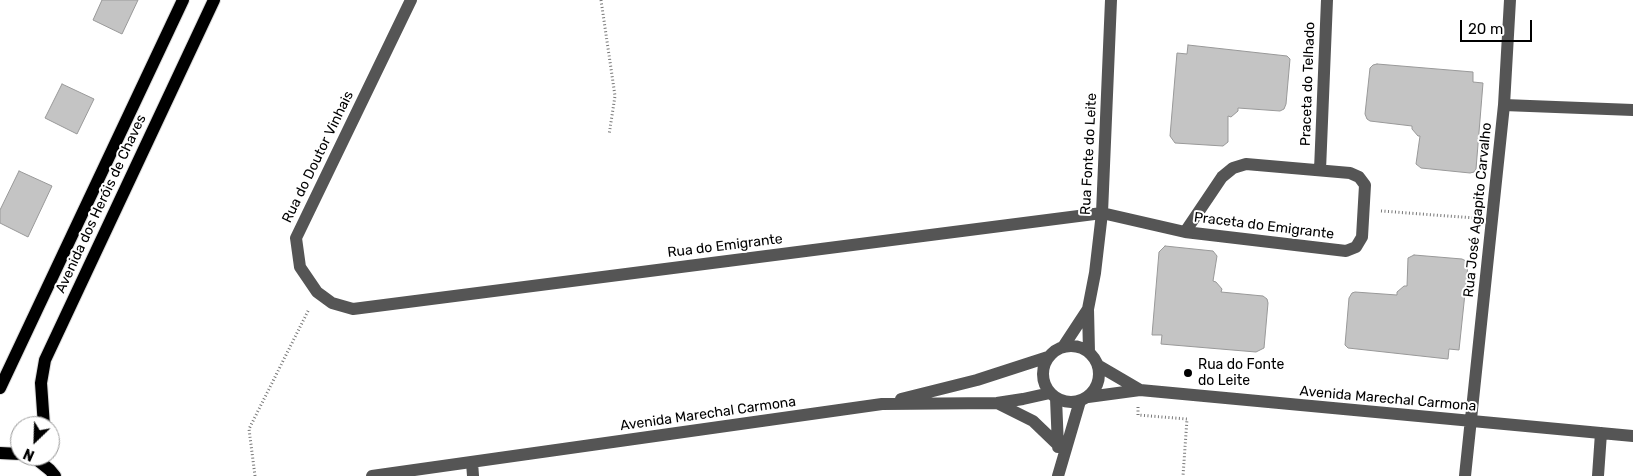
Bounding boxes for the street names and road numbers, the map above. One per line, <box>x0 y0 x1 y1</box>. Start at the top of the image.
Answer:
street label: Praceta do Telhado <box>1297 21 1319 147</box>
street label: Rua do Doutor Vinhais <box>279 88 357 226</box>
street label: Rua Fonte do Leite <box>1077 93 1101 215</box>
street label: Avenida dos Heróis de Chaves <box>52 112 150 296</box>
street label: Rua José Agapito Carvalho <box>1460 122 1496 298</box>
street label: Praceta do Emigrante <box>1193 209 1335 243</box>
street label: Rua do Emigrante <box>666 231 784 261</box>
street label: Avenida Marechal Carmona <box>1299 383 1477 415</box>
street label: Avenida Marechal Carmona <box>619 393 797 435</box>

